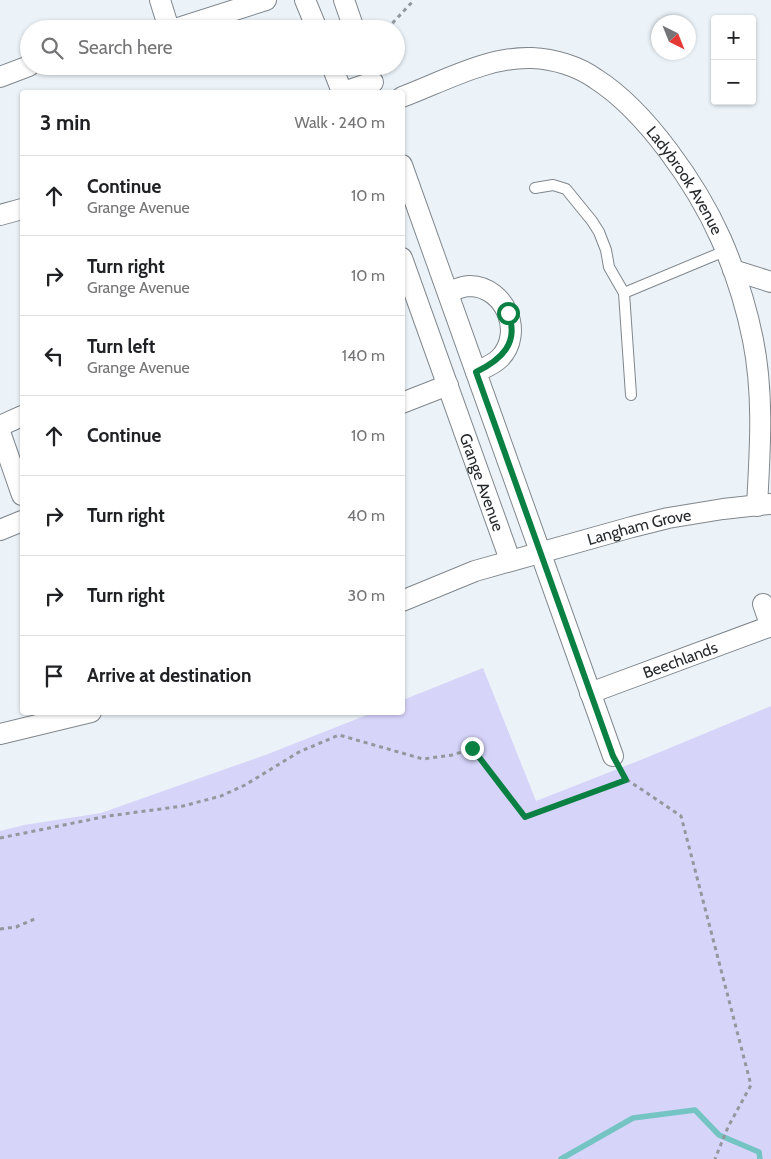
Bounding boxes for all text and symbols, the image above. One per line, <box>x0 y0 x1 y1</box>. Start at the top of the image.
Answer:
north arrow <box>651 15 696 60</box>
map controls <box>711 15 756 105</box>
button: + <box>711 15 756 60</box>
search box <box>20 20 405 75</box>
icon: search <box>38 34 66 62</box>
text: Search here <box>78 36 172 59</box>
button: − <box>711 60 756 105</box>
text: 3 min <box>40 110 91 135</box>
text: Walk · 240 m <box>294 113 385 132</box>
street label: Ladybrook Avenue <box>643 122 727 238</box>
text: Continue <box>87 175 161 198</box>
icon: ahead <box>40 182 68 210</box>
text: 10 m <box>351 186 385 205</box>
text: Grange Avenue <box>87 198 190 217</box>
text: Turn right <box>87 255 165 278</box>
icon: right <box>40 262 68 290</box>
text: 10 m <box>351 266 385 285</box>
text: Grange Avenue <box>87 278 190 297</box>
route start <box>497 302 520 325</box>
text: Turn left <box>87 335 155 358</box>
icon: left <box>40 342 68 370</box>
text: 140 m <box>342 346 385 365</box>
text: Grange Avenue <box>87 358 190 377</box>
icon: ahead <box>40 422 68 450</box>
text: Continue <box>87 424 161 447</box>
text: 10 m <box>351 426 385 445</box>
street label: Grange Avenue <box>456 430 508 534</box>
icon: right <box>40 502 68 530</box>
text: Turn right <box>87 504 165 527</box>
street label: Langham Grove <box>585 505 693 549</box>
text: 40 m <box>347 506 385 525</box>
icon: right <box>40 582 68 610</box>
text: Turn right <box>87 584 165 607</box>
text: 30 m <box>348 586 385 605</box>
street label: Beechlands <box>640 637 720 682</box>
icon: arrive <box>40 662 68 690</box>
text: Arrive at destination <box>87 664 251 687</box>
route end <box>461 737 484 760</box>

